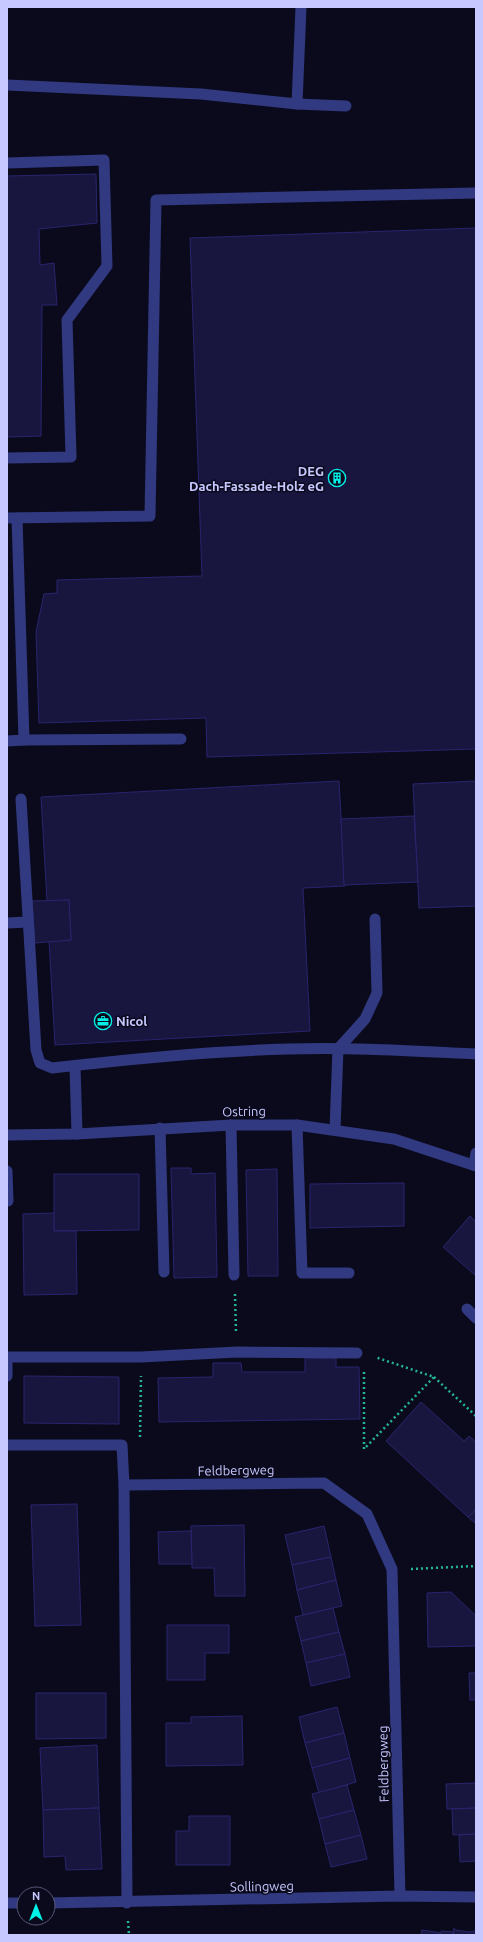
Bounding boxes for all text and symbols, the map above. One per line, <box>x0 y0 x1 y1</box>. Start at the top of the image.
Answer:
place label: DEG Dach-Fassade-Holz eG <box>189 464 324 493</box>
building icon: DEG Dach-Fassade-Holz eG <box>327 468 347 488</box>
office icon: Nicol <box>93 1011 113 1031</box>
place label: Nicol <box>116 1014 147 1028</box>
street label: Ostring <box>222 1104 266 1118</box>
street label: Feldbergweg <box>197 1462 275 1478</box>
street label: Feldbergweg <box>375 1725 391 1803</box>
street label: Sollingweg <box>230 1878 294 1894</box>
north arrow <box>16 1886 56 1926</box>
text: N <box>32 1890 40 1902</box>

